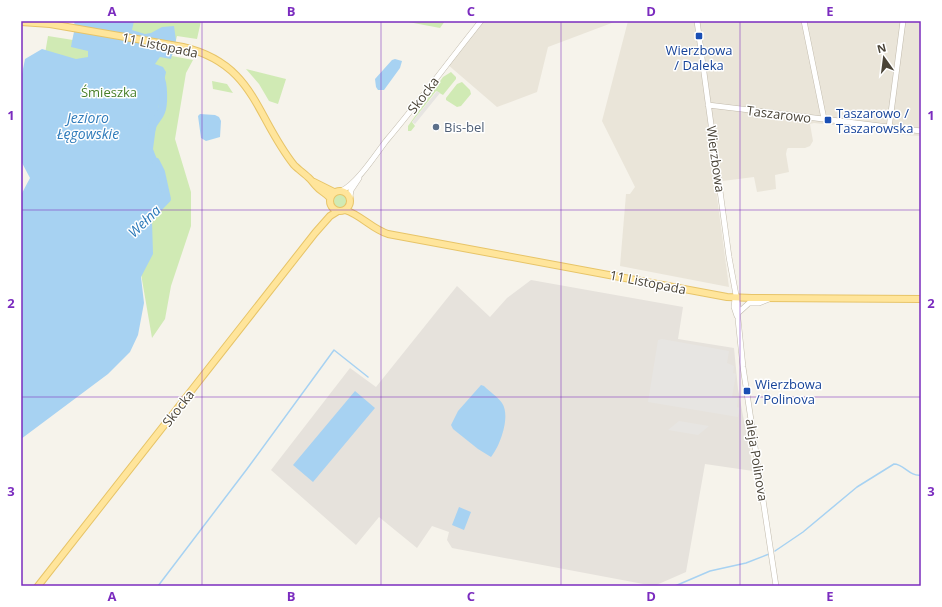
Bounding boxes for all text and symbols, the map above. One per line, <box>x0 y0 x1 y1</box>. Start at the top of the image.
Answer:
text: A <box>108 2 117 20</box>
text: B <box>287 2 296 20</box>
text: C <box>467 2 475 20</box>
text: D <box>646 2 656 20</box>
text: E <box>826 2 834 20</box>
street label: 11 Listopada <box>120 28 200 62</box>
marker: Wierzbowa / Daleka <box>694 31 704 41</box>
north arrow <box>864 38 904 78</box>
text: N <box>875 39 888 56</box>
place label: Wierzbowa / Daleka <box>665 41 733 74</box>
street label: Skocka <box>403 73 443 117</box>
park label: Śmieszka <box>81 83 137 101</box>
street label: Taszarowo <box>746 101 812 127</box>
place label: Taszarowo / Taszarowska <box>836 104 913 137</box>
text: 1 <box>7 106 15 124</box>
text: 1 <box>927 106 935 124</box>
water label: Jezioro Łęgowskie <box>57 108 119 143</box>
marker: Taszarowo / Taszarowska <box>823 115 833 125</box>
place label: Bis-bel <box>444 118 485 136</box>
marker: Bis-bel <box>431 122 441 132</box>
street label: Wierzbowa <box>702 125 730 193</box>
water label: Wełna <box>124 201 164 241</box>
street label: 11 Listopada <box>608 266 688 298</box>
text: 2 <box>7 294 15 312</box>
text: 2 <box>927 294 935 312</box>
place label: Wierzbowa / Polinova <box>755 375 822 408</box>
street label: Skocka <box>158 386 198 430</box>
marker: Wierzbowa / Polinova <box>742 386 752 396</box>
street label: aleja Polinova <box>742 417 772 503</box>
text: 3 <box>7 482 15 500</box>
text: 3 <box>927 482 935 500</box>
text: A <box>108 587 117 605</box>
text: B <box>287 587 296 605</box>
text: C <box>467 587 475 605</box>
text: D <box>646 587 656 605</box>
text: E <box>826 587 834 605</box>

